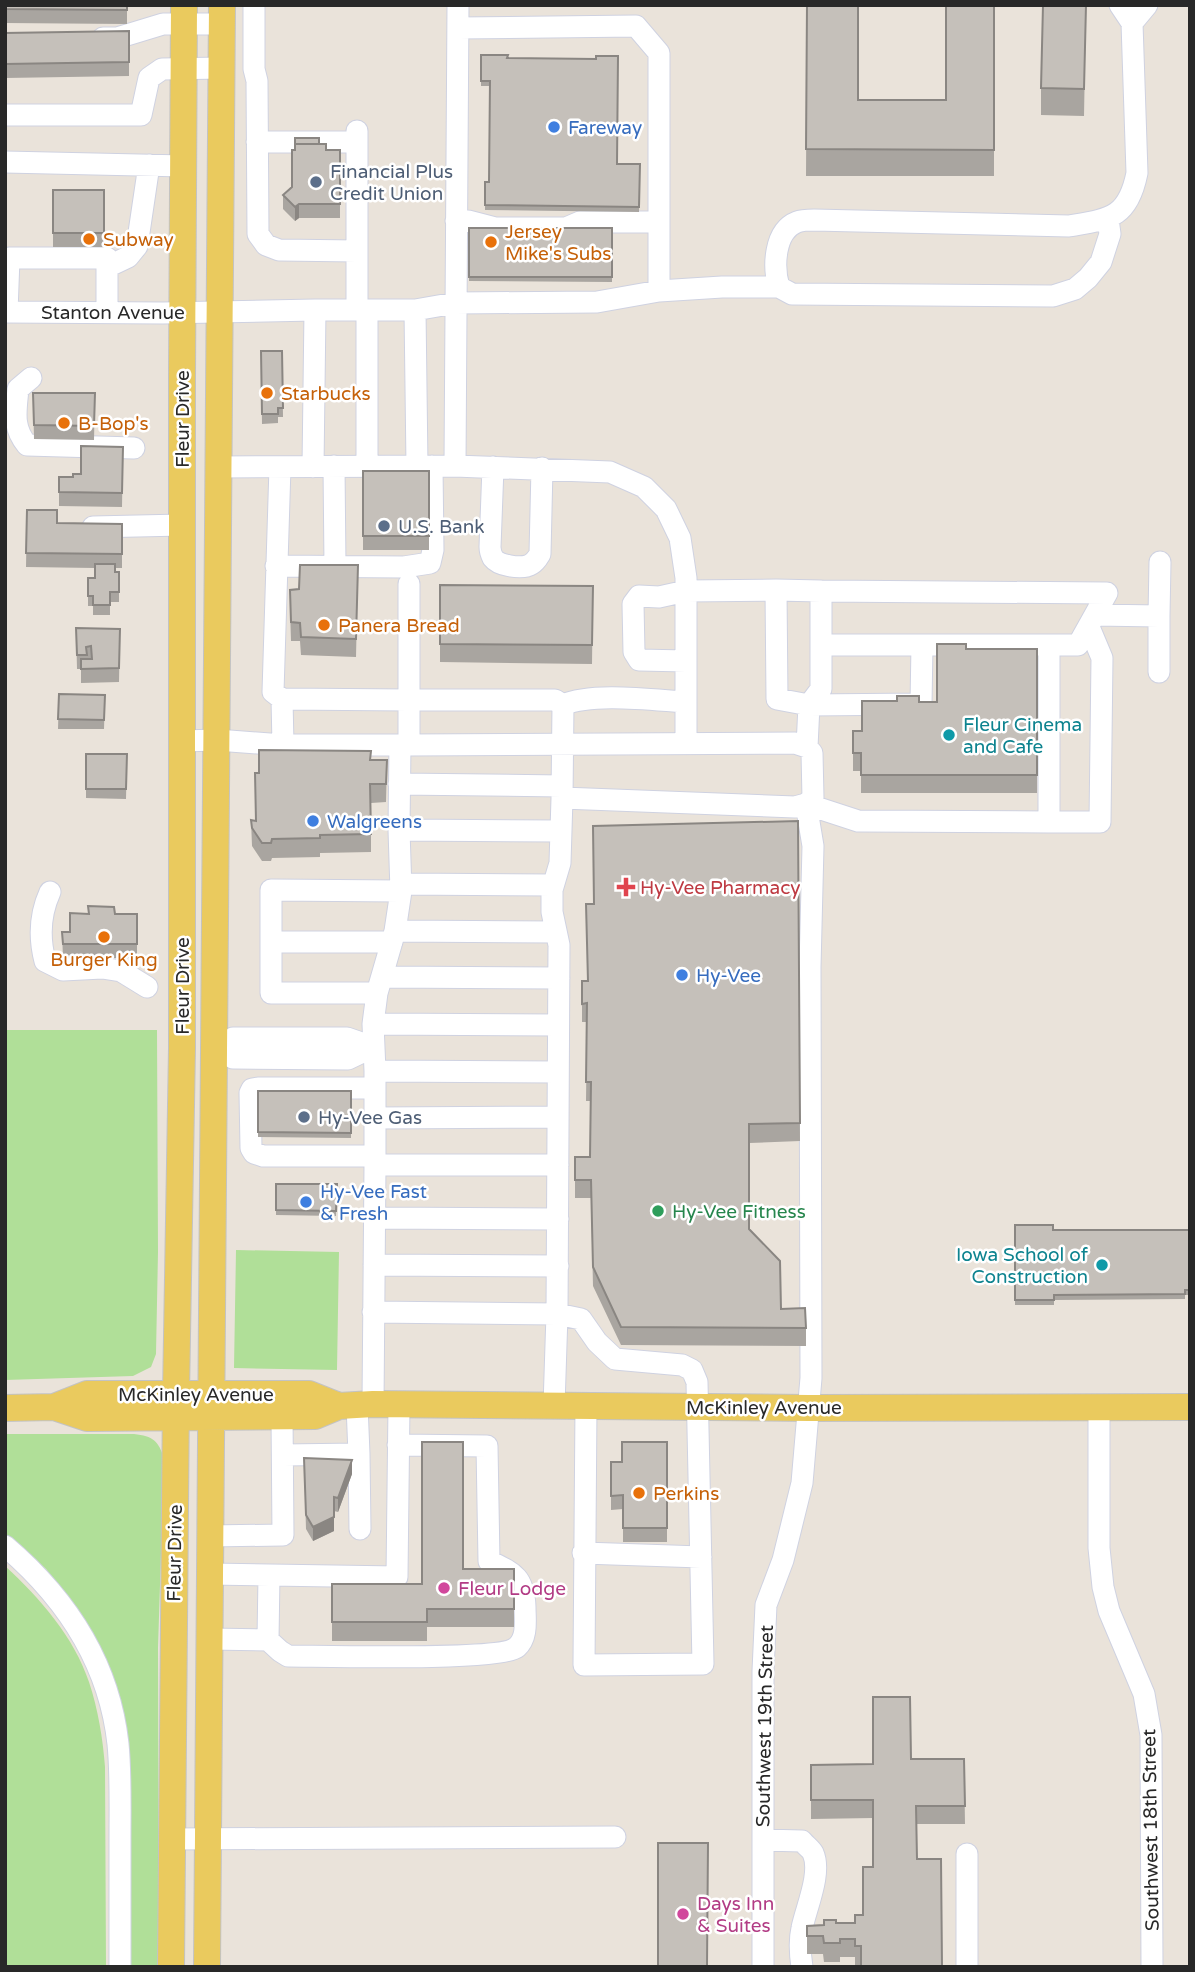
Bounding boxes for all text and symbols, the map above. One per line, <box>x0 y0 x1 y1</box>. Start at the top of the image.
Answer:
place label: Fareway <box>568 117 642 139</box>
marker: Fareway <box>546 119 562 135</box>
place label: Financial Plus Credit Union <box>330 161 453 205</box>
marker: Financial Plus Credit Union <box>308 174 324 190</box>
place label: Jersey Mike's Subs <box>505 221 611 265</box>
place label: Subway <box>103 229 174 251</box>
marker: Subway <box>81 231 97 247</box>
marker: Jersey Mike's Subs <box>483 234 499 250</box>
street label: Stanton Avenue <box>41 302 185 324</box>
street label: Fleur Drive <box>172 370 194 468</box>
place label: Starbucks <box>281 383 371 405</box>
marker: Starbucks <box>259 385 275 401</box>
place label: B-Bop's <box>78 413 149 435</box>
marker: B-Bop's <box>56 415 72 431</box>
place label: U.S. Bank <box>398 516 485 538</box>
marker: U.S. Bank <box>376 518 392 534</box>
place label: Panera Bread <box>338 615 460 637</box>
marker: Panera Bread <box>316 617 332 633</box>
place label: Fleur Cinema and Cafe <box>963 714 1082 758</box>
marker: Fleur Cinema and Cafe <box>941 727 957 743</box>
place label: Walgreens <box>327 811 422 833</box>
marker: Walgreens <box>305 813 321 829</box>
place label: Hy-Vee Pharmacy <box>640 877 801 899</box>
marker: Hy-Vee Pharmacy <box>618 879 634 895</box>
marker: Burger King <box>96 929 112 945</box>
street label: Fleur Drive <box>172 937 194 1035</box>
place label: Burger King <box>50 949 158 971</box>
place label: Hy-Vee <box>696 965 761 987</box>
marker: Hy-Vee <box>674 967 690 983</box>
place label: Hy-Vee Gas <box>318 1107 422 1129</box>
marker: Hy-Vee Gas <box>296 1109 312 1125</box>
place label: Hy-Vee Fast & Fresh <box>320 1181 427 1225</box>
marker: Hy-Vee Fast & Fresh <box>298 1194 314 1210</box>
place label: Hy-Vee Fitness <box>672 1201 806 1223</box>
marker: Hy-Vee Fitness <box>650 1203 666 1219</box>
place label: Iowa School of Construction <box>956 1244 1089 1288</box>
marker: Iowa School of Construction <box>1094 1257 1110 1273</box>
street label: McKinley Avenue <box>118 1384 274 1406</box>
street label: McKinley Avenue <box>686 1397 842 1419</box>
place label: Perkins <box>653 1483 719 1505</box>
marker: Perkins <box>631 1485 647 1501</box>
street label: Fleur Drive <box>163 1504 187 1602</box>
place label: Fleur Lodge <box>458 1578 566 1600</box>
marker: Fleur Lodge <box>436 1580 452 1596</box>
street label: Southwest 19th Street <box>752 1625 778 1827</box>
street label: Southwest 18th Street <box>1138 1729 1164 1931</box>
place label: Days Inn & Suites <box>697 1893 774 1937</box>
marker: Days Inn & Suites <box>675 1906 691 1922</box>

